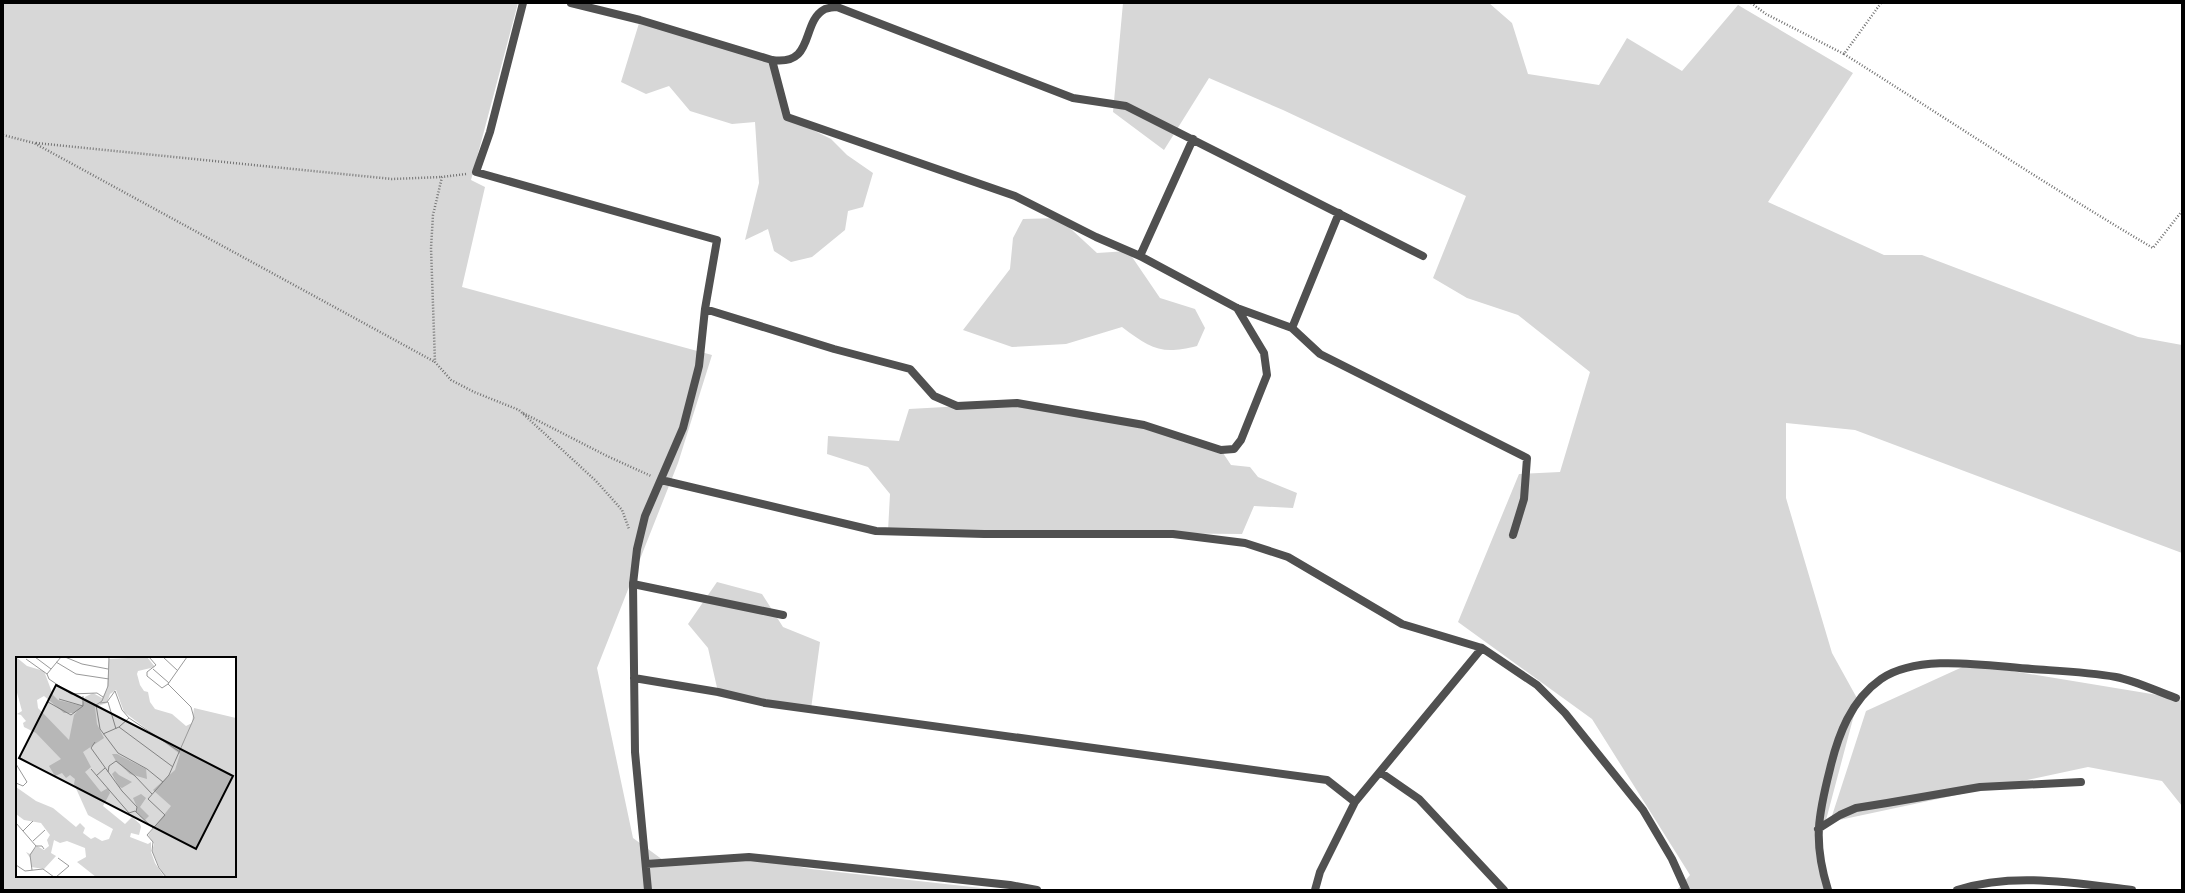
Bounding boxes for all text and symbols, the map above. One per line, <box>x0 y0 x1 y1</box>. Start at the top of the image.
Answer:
inset map <box>16 657 236 877</box>

